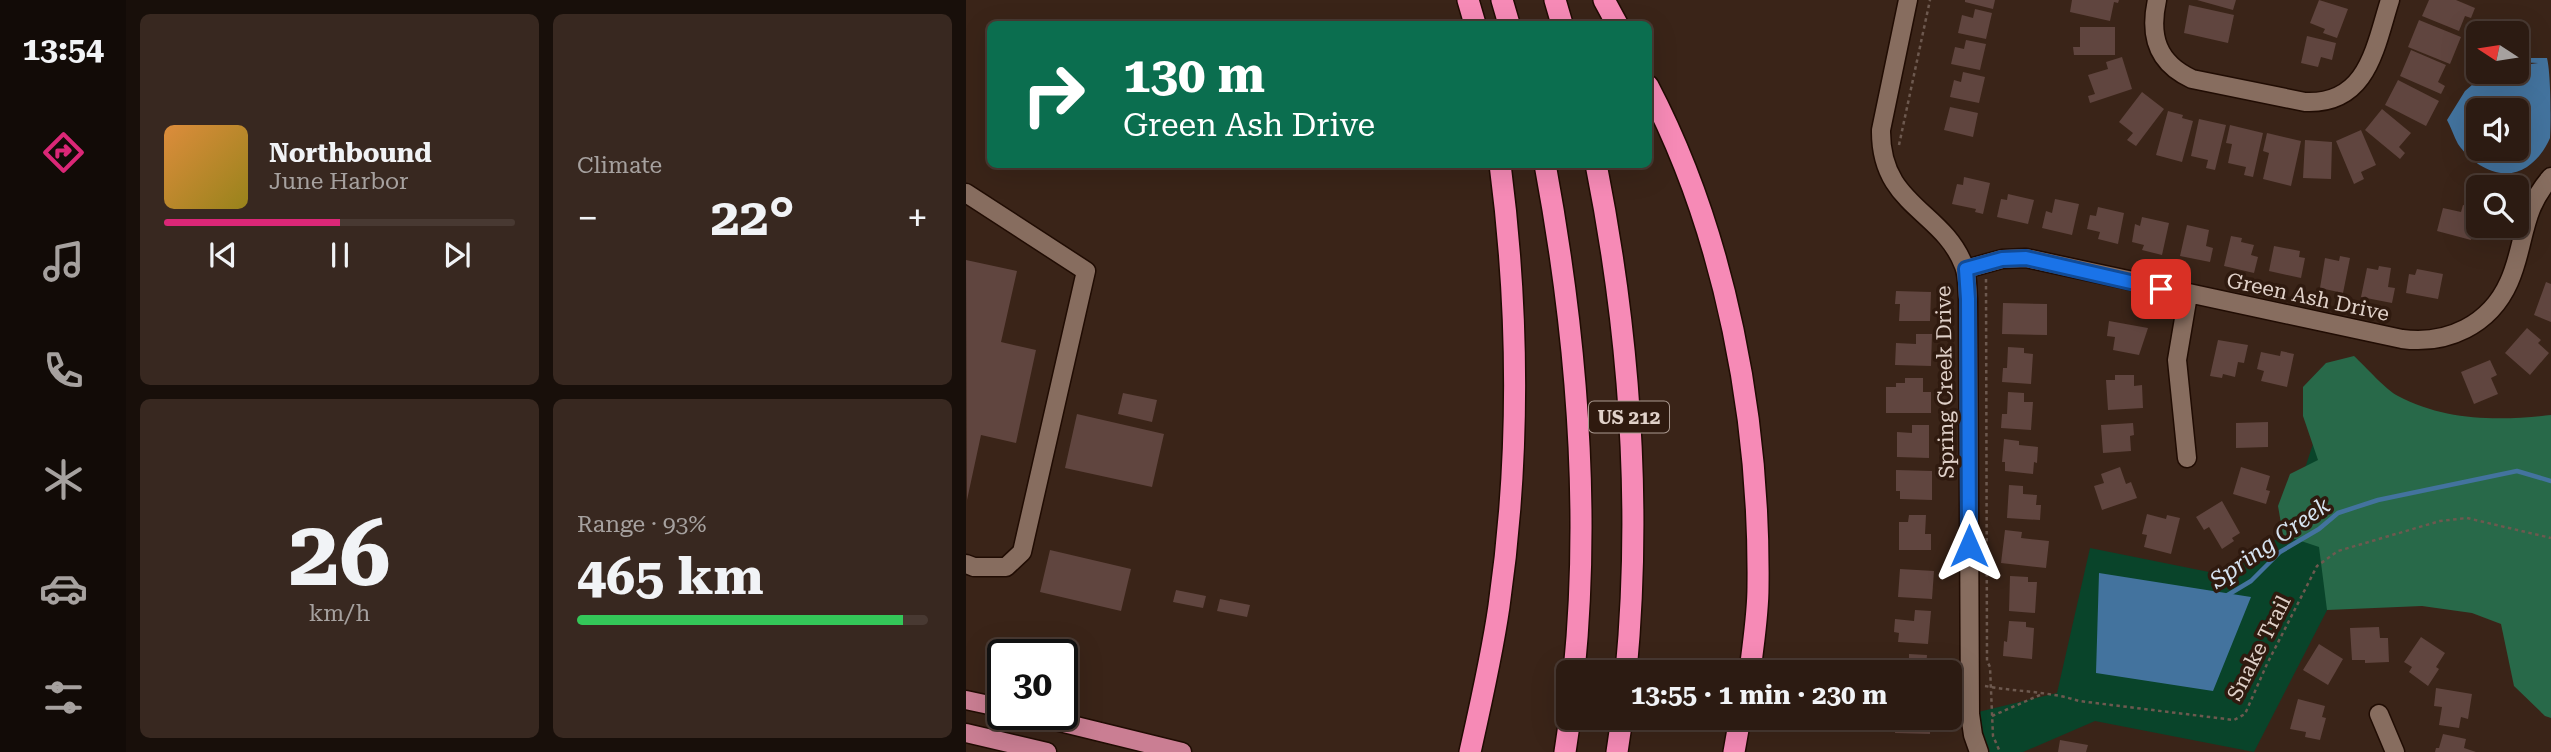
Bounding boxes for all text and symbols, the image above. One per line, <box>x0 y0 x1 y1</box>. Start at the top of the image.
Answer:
north arrow <box>2466 21 2529 84</box>
map controls <box>2466 21 2529 238</box>
text: 13:54 <box>22 30 104 68</box>
text: 130 m <box>1123 47 1265 104</box>
icon: right <box>1008 49 1099 140</box>
button: sound <box>2466 98 2529 161</box>
text: Green Ash Drive <box>1123 106 1375 144</box>
icon: directions <box>39 128 88 177</box>
text: Northbound <box>269 138 432 168</box>
text: Climate <box>577 152 662 179</box>
text: June Harbor <box>269 168 409 195</box>
button: search <box>2466 175 2529 238</box>
text: 22° <box>710 187 795 248</box>
text: − <box>577 196 598 240</box>
text: + <box>907 196 928 240</box>
icon: previous <box>204 236 242 274</box>
icon: pause <box>321 236 359 274</box>
icon: next <box>438 236 476 274</box>
icon: music <box>39 237 88 286</box>
pin <box>2131 259 2191 319</box>
street label: Green Ash Drive <box>2225 268 2391 326</box>
icon: arrive <box>2142 270 2180 308</box>
street label: Spring Creek Drive <box>1931 285 1959 479</box>
icon: phone <box>39 346 88 395</box>
road number: US 212 <box>1589 402 1669 432</box>
icon: climate <box>39 455 88 504</box>
water label: Spring Creek <box>2204 492 2335 595</box>
text: 26 <box>289 501 390 607</box>
position arrow <box>1932 509 2006 583</box>
text: Range · 93% <box>577 511 706 538</box>
text: 465 km <box>577 546 764 607</box>
icon: car <box>39 564 88 613</box>
street label: Snake Trail <box>2222 591 2296 704</box>
text: km/h <box>309 600 370 627</box>
speed limit sign: 30 <box>987 639 1078 730</box>
icon: filters <box>39 673 88 722</box>
text: 13:55 · 1 min · 230 m <box>1631 680 1887 710</box>

